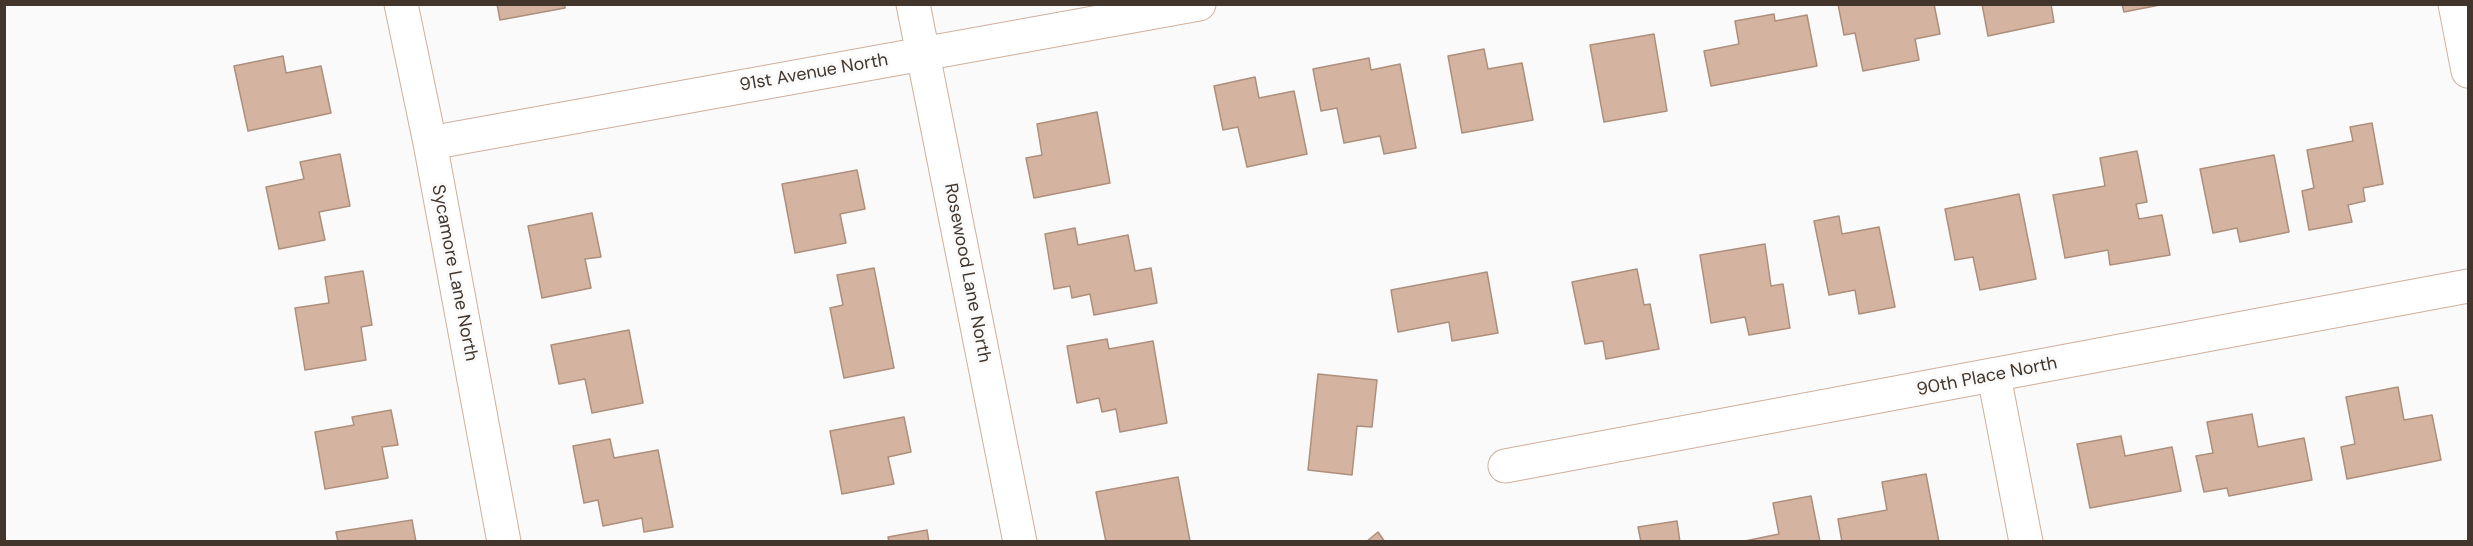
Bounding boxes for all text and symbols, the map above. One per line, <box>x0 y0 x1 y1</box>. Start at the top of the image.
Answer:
street label: 91st Avenue North <box>738 49 890 97</box>
street label: Rosewood Lane North <box>939 181 995 365</box>
street label: Sycamore Lane North <box>426 183 482 363</box>
street label: 90th Place North <box>1915 353 2059 401</box>

